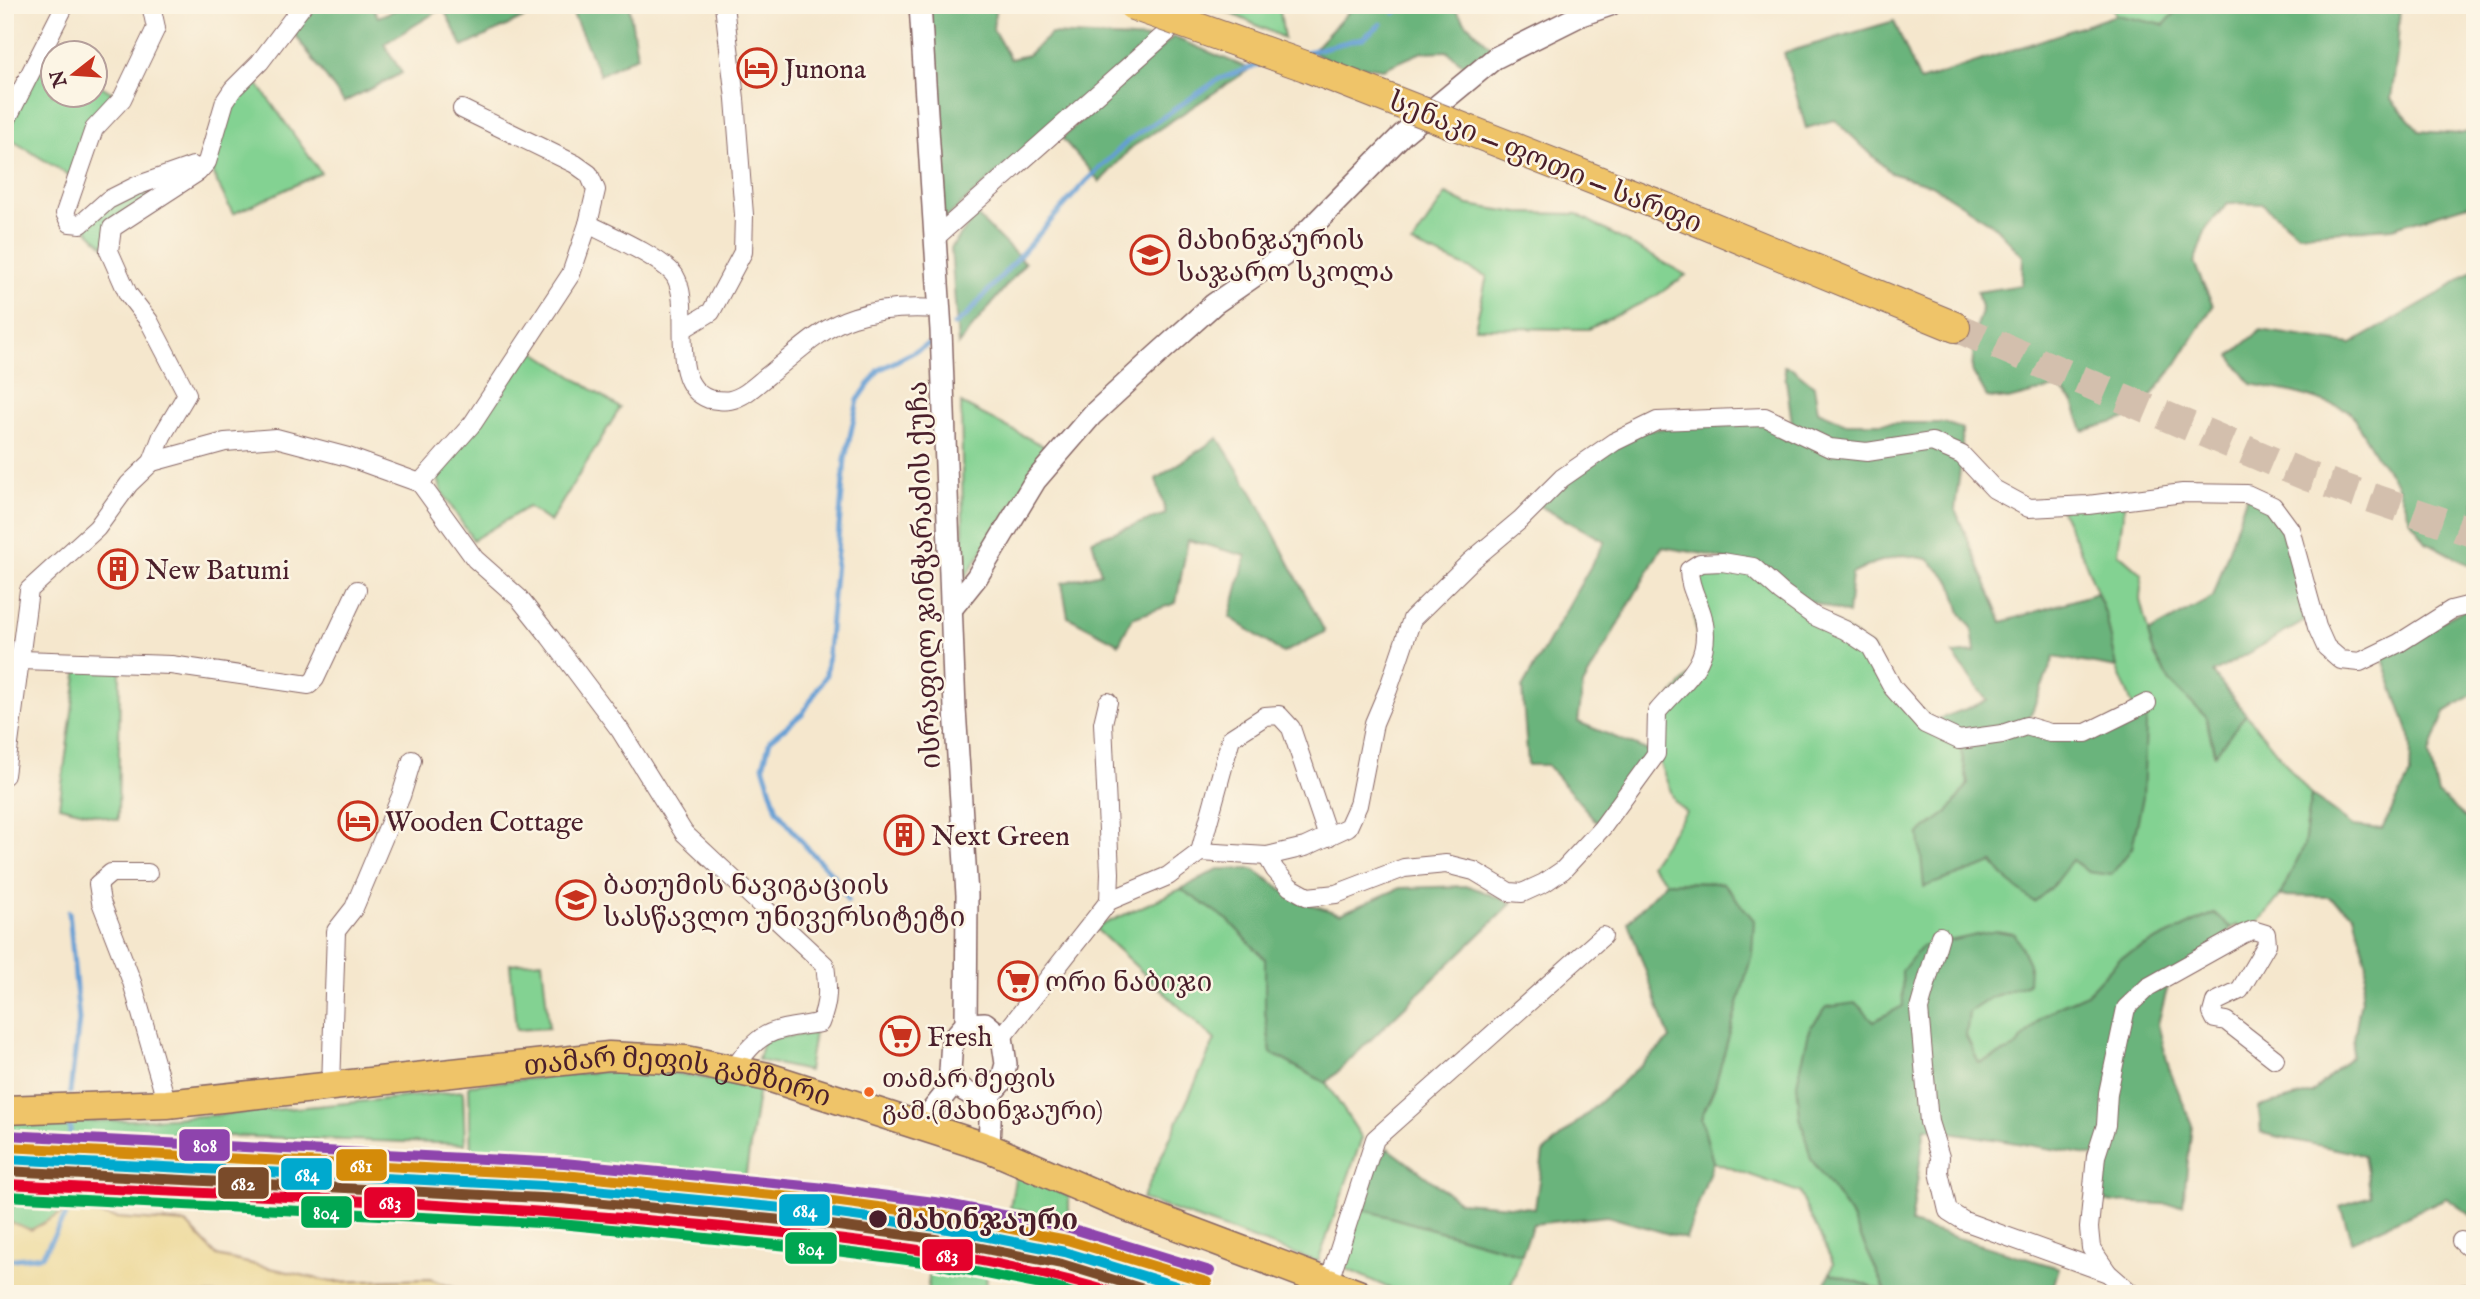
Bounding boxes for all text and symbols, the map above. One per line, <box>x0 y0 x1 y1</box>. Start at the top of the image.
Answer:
north arrow <box>38 38 108 108</box>
hotel icon: Junona <box>736 47 778 89</box>
place label: Junona <box>781 53 867 88</box>
text: N <box>46 66 74 91</box>
street label: სენაკი — ფოთი — სარფი <box>1383 84 1707 242</box>
place label: მახინჯაურის საჯარო სკოლა <box>1177 224 1394 291</box>
school or university icon: მახინჯაურის საჯარო სკოლა <box>1129 234 1171 276</box>
street label: ისრაფილ ჯინჭარაძის ქუჩა <box>901 380 950 769</box>
building icon: New Batumi <box>97 548 139 590</box>
place label: New Batumi <box>145 554 290 589</box>
hotel icon: Wooden Cottage <box>337 800 379 842</box>
place label: Wooden Cottage <box>385 806 584 841</box>
building icon: Next Green <box>883 814 925 856</box>
place label: Next Green <box>931 820 1070 855</box>
place label: ბათუმის ნავიგაციის სასწავლო უნივერსიტეტი <box>603 869 965 936</box>
school or university icon: ბათუმის ნავიგაციის სასწავლო უნივერსიტეტი <box>555 879 597 921</box>
supermarket icon: ორი ნაბიჯი <box>997 960 1039 1002</box>
place label: ორი ნაბიჯი <box>1045 966 1212 1001</box>
supermarket icon: Fresh <box>879 1015 921 1057</box>
place label: Fresh <box>927 1021 992 1056</box>
street label: თამარ მეფის გამზირი <box>522 1040 835 1116</box>
place label: თამარ მეფის გამ.(მახინჯაური) <box>882 1063 1103 1128</box>
marker: თამარ მეფის გამ.(მახინჯაური) <box>862 1085 876 1099</box>
line badge: 808 <box>178 1128 231 1162</box>
text: 808 <box>193 1135 217 1159</box>
line badge: 681 <box>335 1148 388 1182</box>
text: 681 <box>350 1155 372 1179</box>
line badge: 684 <box>280 1157 333 1191</box>
text: 684 <box>295 1164 320 1188</box>
line badge: 682 <box>217 1166 270 1200</box>
text: 682 <box>231 1173 255 1197</box>
line badge: 683 <box>363 1186 416 1219</box>
text: 683 <box>379 1192 401 1216</box>
line badge: 684 <box>778 1193 831 1227</box>
line badge: 804 <box>300 1195 353 1229</box>
text: 684 <box>793 1200 818 1224</box>
text: 804 <box>313 1202 340 1226</box>
place label: მახინჯაური <box>896 1204 1078 1239</box>
marker: მახინჯაური <box>867 1208 889 1230</box>
line badge: 804 <box>784 1231 838 1265</box>
text: 804 <box>798 1238 825 1262</box>
line badge: 683 <box>921 1238 974 1272</box>
text: 683 <box>936 1245 958 1269</box>

